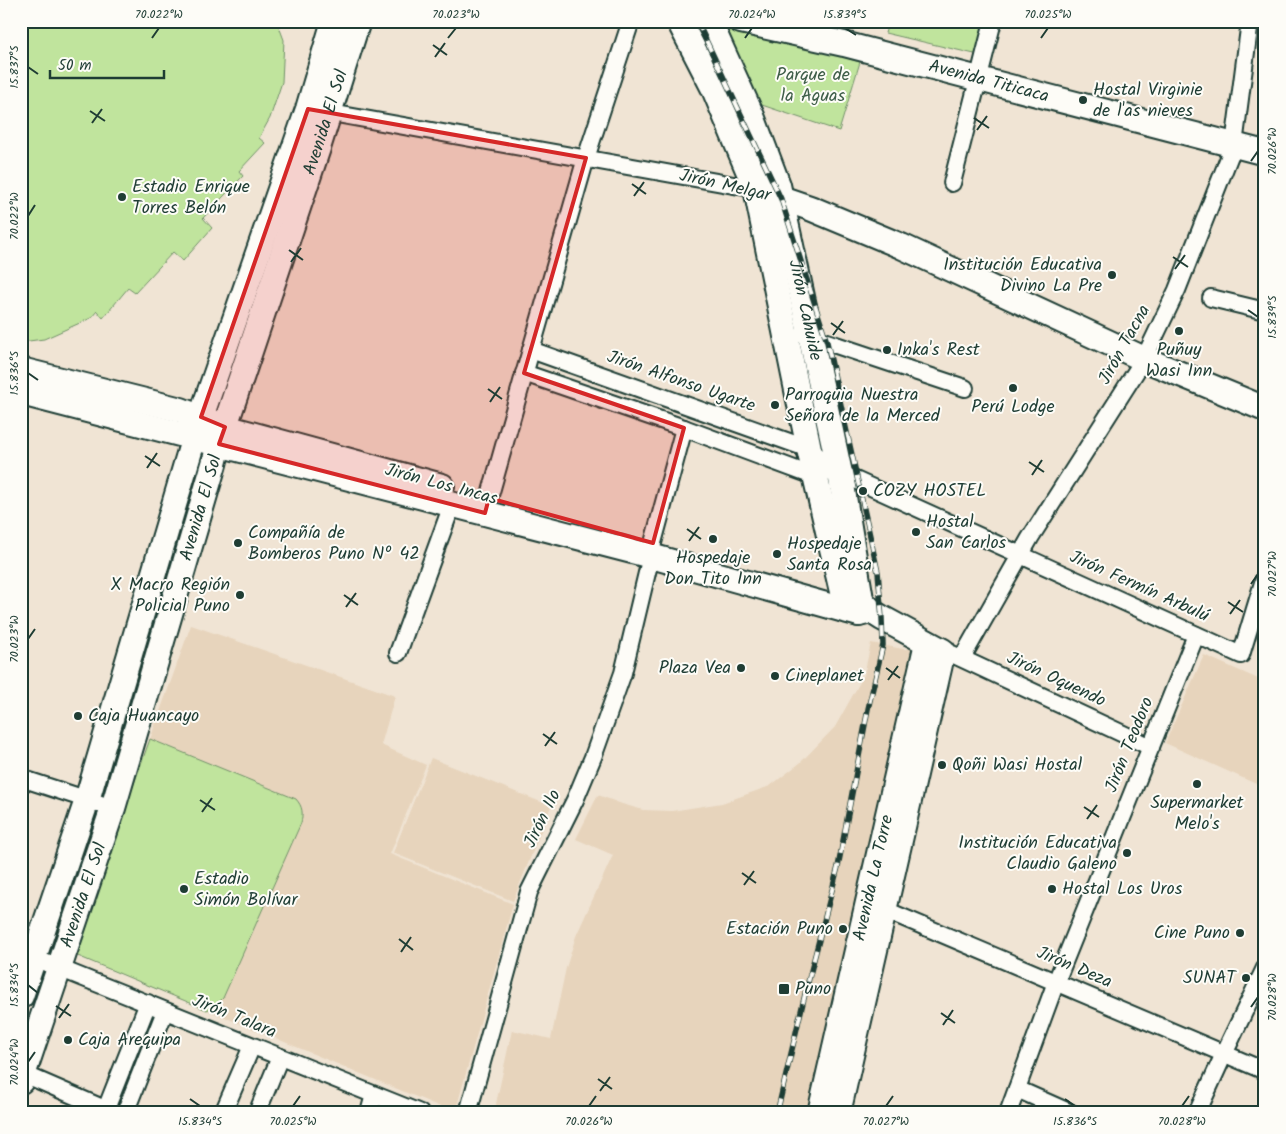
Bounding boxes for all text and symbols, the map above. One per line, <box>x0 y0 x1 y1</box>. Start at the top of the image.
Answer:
text: 70.022°W <box>135 5 183 24</box>
text: 70.023°W <box>432 5 480 24</box>
text: 70.024°W <box>728 5 776 24</box>
text: 15.839°S <box>823 5 867 24</box>
text: 70.025°W <box>1024 5 1072 24</box>
text: 15.837°S <box>5 45 24 89</box>
scale bar <box>50 48 164 80</box>
street label: Avenida Titicaca <box>925 52 1052 111</box>
text: 50 m <box>58 54 92 78</box>
park label: Parque de la Aguas <box>776 61 850 111</box>
street label: Avenida El Sol <box>295 65 356 179</box>
place label: Hostal Virginie de l'as nieves <box>1093 76 1203 126</box>
marker: Hostal Virginie de l'as nieves <box>1077 94 1089 106</box>
text: 70.026°W <box>1263 127 1282 175</box>
street label: Jirón Melgar <box>676 161 775 211</box>
place label: Estadio Enrique Torres Belón <box>132 173 250 223</box>
marker: Estadio Enrique Torres Belón <box>116 191 128 203</box>
text: 70.022°W <box>5 192 24 240</box>
place label: Institución Educativa Divino La Pre <box>943 251 1102 301</box>
street label: Jirón Cahuide <box>780 257 830 363</box>
marker: Institución Educativa Divino La Pre <box>1106 269 1118 281</box>
text: 15.839°S <box>1263 295 1282 339</box>
street label: Jirón Tacna <box>1091 300 1159 390</box>
marker: Puñuy Wasi Inn <box>1173 325 1185 337</box>
place label: Inka's Rest <box>897 336 981 365</box>
place label: Puñuy Wasi Inn <box>1146 336 1212 386</box>
street label: Jirón Alfonso Ugarte <box>603 343 759 421</box>
marker: Inka's Rest <box>881 344 893 356</box>
text: 15.836°S <box>5 350 24 395</box>
place label: Parroquia Nuestra Señora de la Merced <box>785 381 941 431</box>
marker: Perú Lodge <box>1007 382 1019 394</box>
place label: Perú Lodge <box>971 393 1055 422</box>
marker: Parroquia Nuestra Señora de la Merced <box>769 399 781 411</box>
street label: Avenida El Sol <box>172 451 230 564</box>
street label: Jirón Los Incas <box>381 456 501 514</box>
place label: COZY HOSTEL <box>873 477 986 506</box>
marker: COZY HOSTEL <box>857 485 869 497</box>
place label: Hostal San Carlos <box>926 508 1007 558</box>
place label: Compañía de Bomberos Puno Nº 42 <box>248 519 420 569</box>
marker: Hostal San Carlos <box>910 526 922 538</box>
place label: Hospedaje Santa Rosa <box>787 530 872 580</box>
marker: Hospedaje Don Tito Inn <box>707 533 719 545</box>
marker: Compañía de Bomberos Puno Nº 42 <box>232 537 244 549</box>
street label: Jirón Fermín Arbulú <box>1064 543 1214 631</box>
place label: Hospedaje Don Tito Inn <box>664 544 762 594</box>
marker: Hospedaje Santa Rosa <box>771 548 783 560</box>
text: 70.027°W <box>1263 551 1282 597</box>
place label: X Macro Región Policial Puno <box>110 571 230 621</box>
marker: X Macro Región Policial Puno <box>234 589 246 601</box>
text: 70.023°W <box>5 615 24 663</box>
street label: Jirón Oquendo <box>1002 644 1110 716</box>
place label: Plaza Vea <box>659 654 731 683</box>
marker: Plaza Vea <box>735 662 747 674</box>
place label: Cineplanet <box>785 662 865 691</box>
marker: Cineplanet <box>769 670 781 682</box>
street label: Jirón Teodoro <box>1098 693 1162 797</box>
place label: Caja Huancayo <box>88 702 199 731</box>
marker: Caja Huancayo <box>72 710 84 722</box>
place label: Qoñi Wasi Hostal <box>952 751 1083 780</box>
marker: Qoñi Wasi Hostal <box>936 759 948 771</box>
marker: Supermarket Melo's <box>1191 778 1203 790</box>
street label: Jirón Ilo <box>516 785 570 853</box>
place label: Supermarket Melo's <box>1150 789 1245 839</box>
street label: Avenida La Torre <box>845 812 902 944</box>
place label: Institución Educativa Claudio Galeno <box>958 829 1117 879</box>
street label: Avenida El Sol <box>52 838 115 952</box>
marker: Institución Educativa Claudio Galeno <box>1121 847 1133 859</box>
place label: Estadio Simón Bolívar <box>194 865 298 915</box>
place label: Hostal Los Uros <box>1062 875 1183 904</box>
marker: Estadio Simón Bolívar <box>178 883 190 895</box>
marker: Hostal Los Uros <box>1046 883 1058 895</box>
place label: Estación Puno <box>726 915 833 944</box>
place label: Cine Puno <box>1154 919 1230 948</box>
marker: Estación Puno <box>837 923 849 935</box>
marker: Cine Puno <box>1234 927 1246 939</box>
street label: Jirón Deza <box>1032 939 1116 997</box>
text: 15.834°S <box>5 962 24 1007</box>
place label: SUNAT <box>1183 964 1237 993</box>
marker: SUNAT <box>1240 972 1252 984</box>
text: 70.028°W <box>1263 973 1282 1021</box>
place label: Puno <box>795 975 831 1004</box>
marker: Puno <box>777 982 791 996</box>
street label: Jirón Talara <box>187 987 281 1047</box>
place label: Caja Arequipa <box>78 1026 181 1055</box>
marker: Caja Arequipa <box>62 1034 74 1046</box>
text: 70.024°W <box>5 1038 24 1086</box>
text: 15.834°S <box>178 1112 223 1131</box>
text: 70.025°W <box>269 1112 317 1131</box>
text: 70.026°W <box>565 1112 613 1131</box>
text: 70.027°W <box>863 1112 909 1131</box>
text: 15.836°S <box>1053 1112 1098 1131</box>
text: 70.028°W <box>1158 1112 1206 1131</box>

